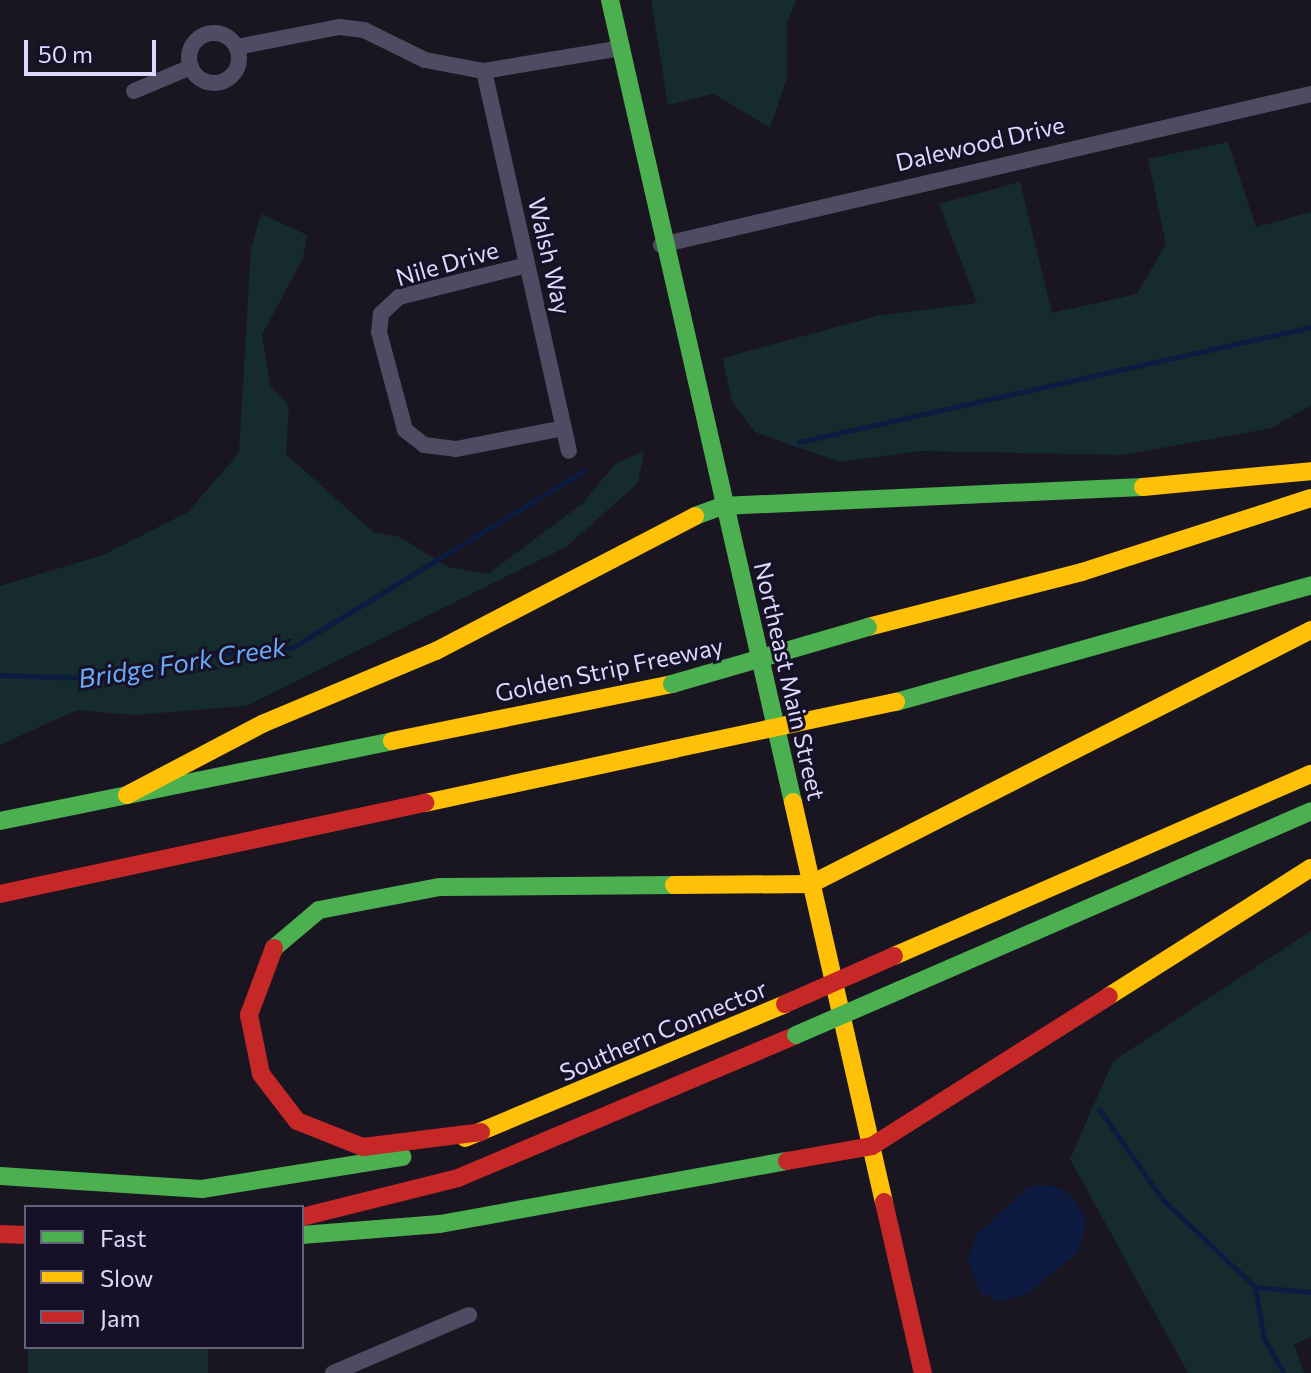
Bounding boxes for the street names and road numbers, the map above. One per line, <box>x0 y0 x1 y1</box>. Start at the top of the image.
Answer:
street label: Dalewood Drive <box>893 110 1067 176</box>
street label: Walsh Way <box>523 195 577 317</box>
street label: Nile Drive <box>392 235 502 291</box>
street label: Northeast Main Street <box>749 559 831 803</box>
street label: Golden Strip Freeway <box>492 631 726 707</box>
street label: Southern Connector <box>555 973 771 1087</box>

